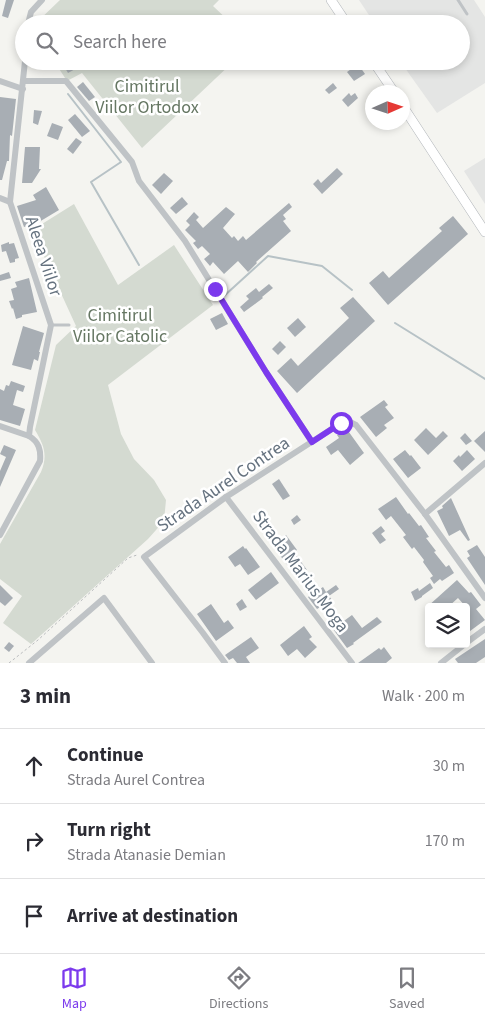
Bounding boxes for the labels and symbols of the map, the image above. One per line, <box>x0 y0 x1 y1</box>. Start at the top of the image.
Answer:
park label: Cimitirul Viilor Ortodox <box>95 74 199 120</box>
north arrow <box>365 85 410 130</box>
street label: Aleea Viilor <box>19 213 69 300</box>
route end <box>204 278 227 301</box>
park label: Cimitirul Viilor Catolic <box>73 303 167 349</box>
route start <box>330 412 353 435</box>
street label: Strada Aurel Contrea <box>152 431 295 538</box>
street label: Strada Marius Moga <box>246 505 355 638</box>

